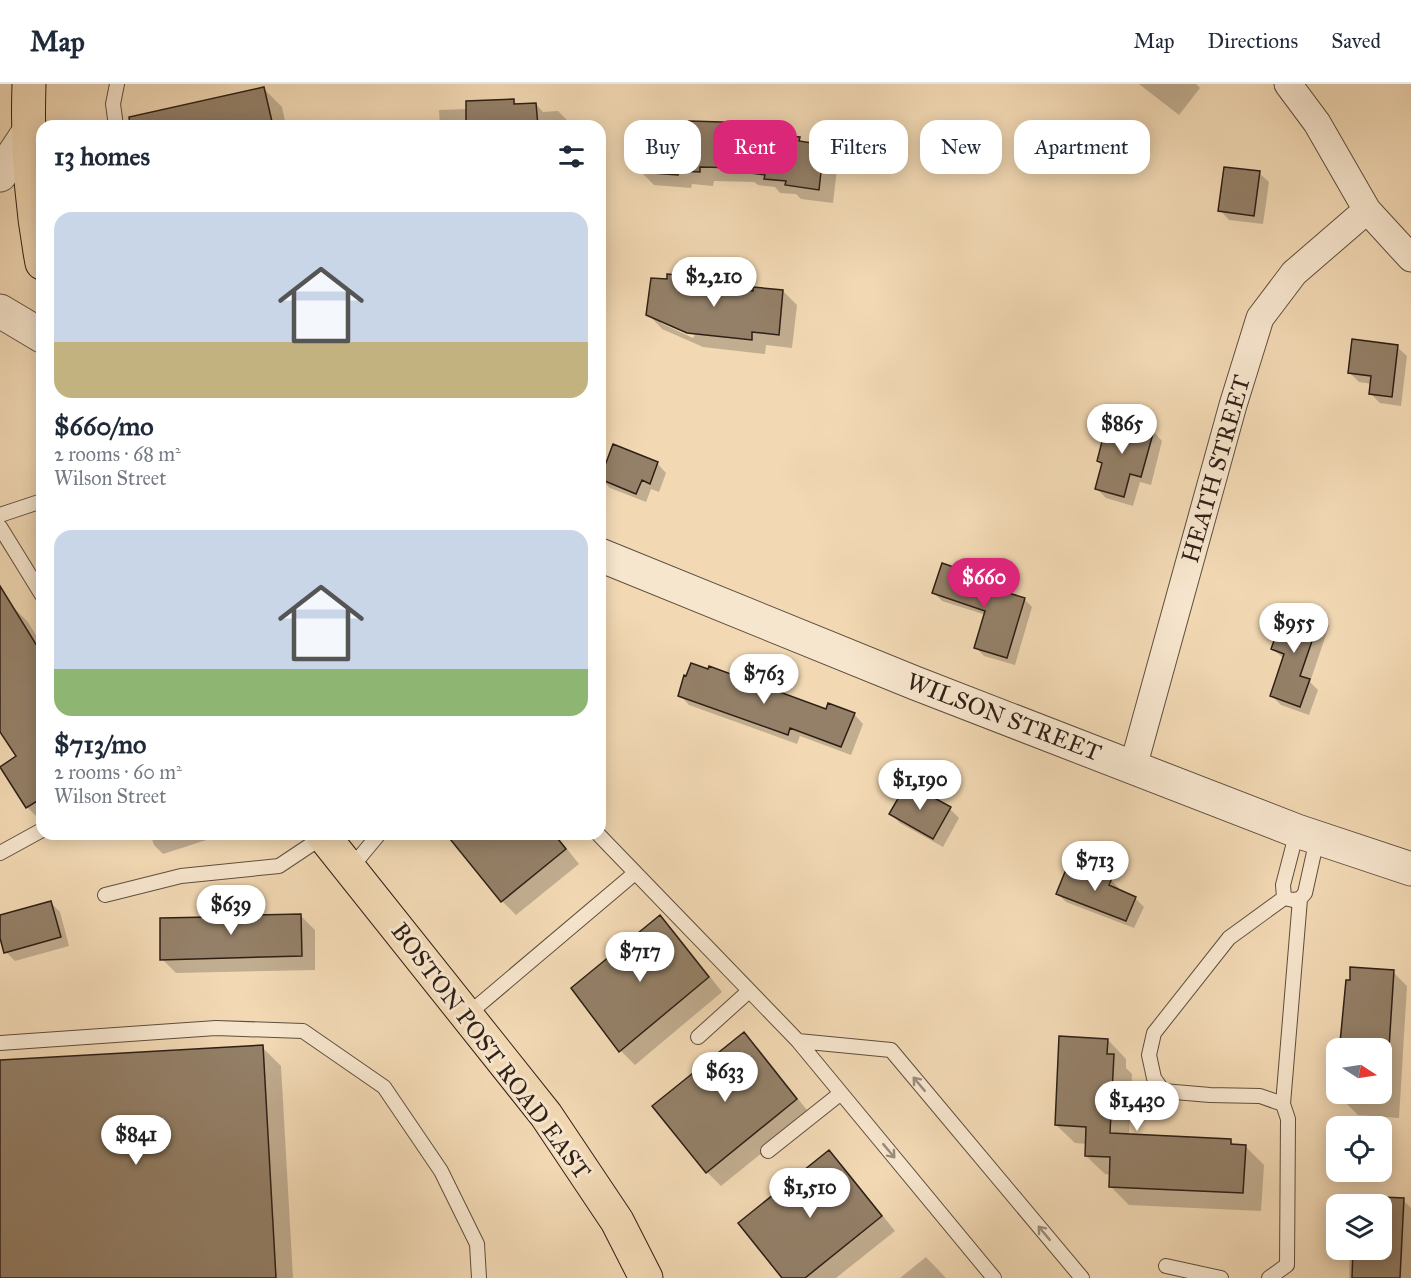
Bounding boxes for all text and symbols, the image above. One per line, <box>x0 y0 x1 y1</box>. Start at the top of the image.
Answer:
text: Map <box>30 24 85 59</box>
text: Map <box>1134 28 1175 54</box>
text: Directions <box>1208 28 1298 54</box>
text: Saved <box>1331 28 1381 54</box>
chip: Buy <box>624 120 701 174</box>
chip: Rent <box>713 120 797 174</box>
chip: Filters <box>809 120 908 174</box>
chip: New <box>920 120 1002 174</box>
chip: Apartment <box>1014 120 1150 174</box>
text: 13 homes <box>54 140 150 172</box>
icon: filters <box>555 140 588 173</box>
icon: home <box>267 251 375 359</box>
pin: $2,210 <box>665 257 763 308</box>
text: $2,210 <box>686 264 742 288</box>
street label: HEATH STREET <box>1175 372 1257 566</box>
pin: $865 <box>1086 404 1158 455</box>
text: $660/mo <box>54 410 153 442</box>
text: $865 <box>1101 411 1143 435</box>
text: 2 rooms · 68 m² <box>54 442 181 466</box>
text: Wilson Street <box>54 466 166 490</box>
pin: $660 <box>948 558 1020 609</box>
text: $660 <box>962 565 1006 589</box>
icon: home <box>267 569 375 677</box>
pin: $955 <box>1258 603 1330 654</box>
text: $955 <box>1273 610 1315 634</box>
pin: $763 <box>728 654 800 705</box>
text: $763 <box>744 661 784 685</box>
street label: WILSON STREET <box>902 666 1106 768</box>
text: $713/mo <box>54 728 146 760</box>
text: 2 rooms · 60 m² <box>54 760 182 784</box>
pin: $1,190 <box>871 760 969 811</box>
text: $1,190 <box>892 767 948 791</box>
text: Wilson Street <box>54 784 166 808</box>
pin: $713 <box>1059 841 1131 892</box>
text: $713 <box>1076 848 1114 872</box>
pin: $639 <box>195 885 267 936</box>
text: $639 <box>211 892 252 916</box>
street label: BOSTON POST ROAD EAST <box>385 917 597 1185</box>
pin: $717 <box>604 932 676 983</box>
text: $717 <box>619 939 661 963</box>
north arrow <box>1326 1038 1392 1104</box>
map controls <box>1326 1038 1392 1260</box>
pin: $633 <box>689 1052 761 1103</box>
text: $633 <box>706 1059 744 1083</box>
one-way arrow <box>912 1077 926 1092</box>
pin: $1,430 <box>1088 1081 1186 1132</box>
text: $1,430 <box>1109 1088 1165 1112</box>
pin: $841 <box>100 1115 172 1166</box>
button: locate <box>1326 1116 1392 1182</box>
text: $841 <box>115 1122 157 1146</box>
one-way arrow <box>882 1143 896 1158</box>
pin: $1,510 <box>761 1168 859 1219</box>
text: $1,510 <box>783 1175 837 1199</box>
button: layers <box>1326 1194 1392 1260</box>
one-way arrow <box>1038 1225 1051 1241</box>

